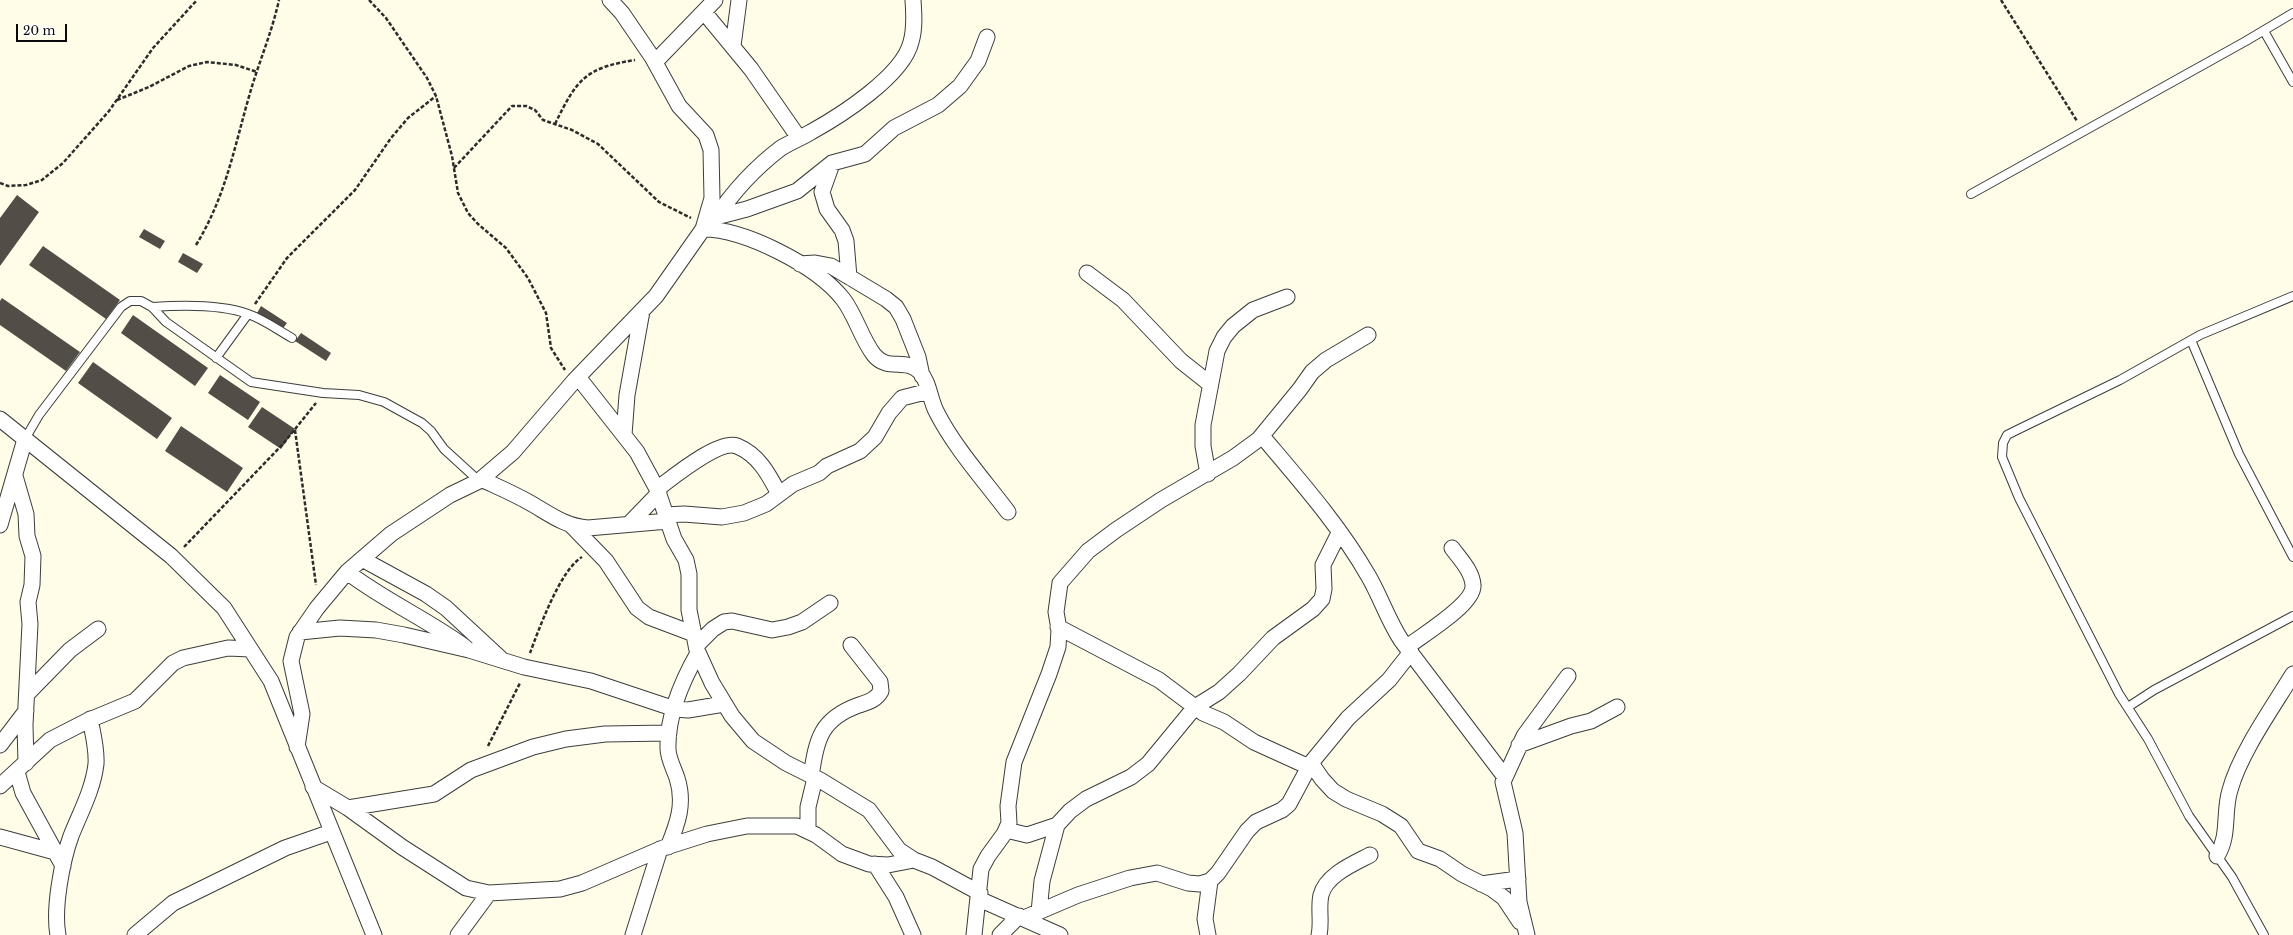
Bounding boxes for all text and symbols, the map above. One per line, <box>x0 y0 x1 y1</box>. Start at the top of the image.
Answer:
scale bar <box>18 16 69 42</box>
text: 20 m <box>23 23 55 38</box>

